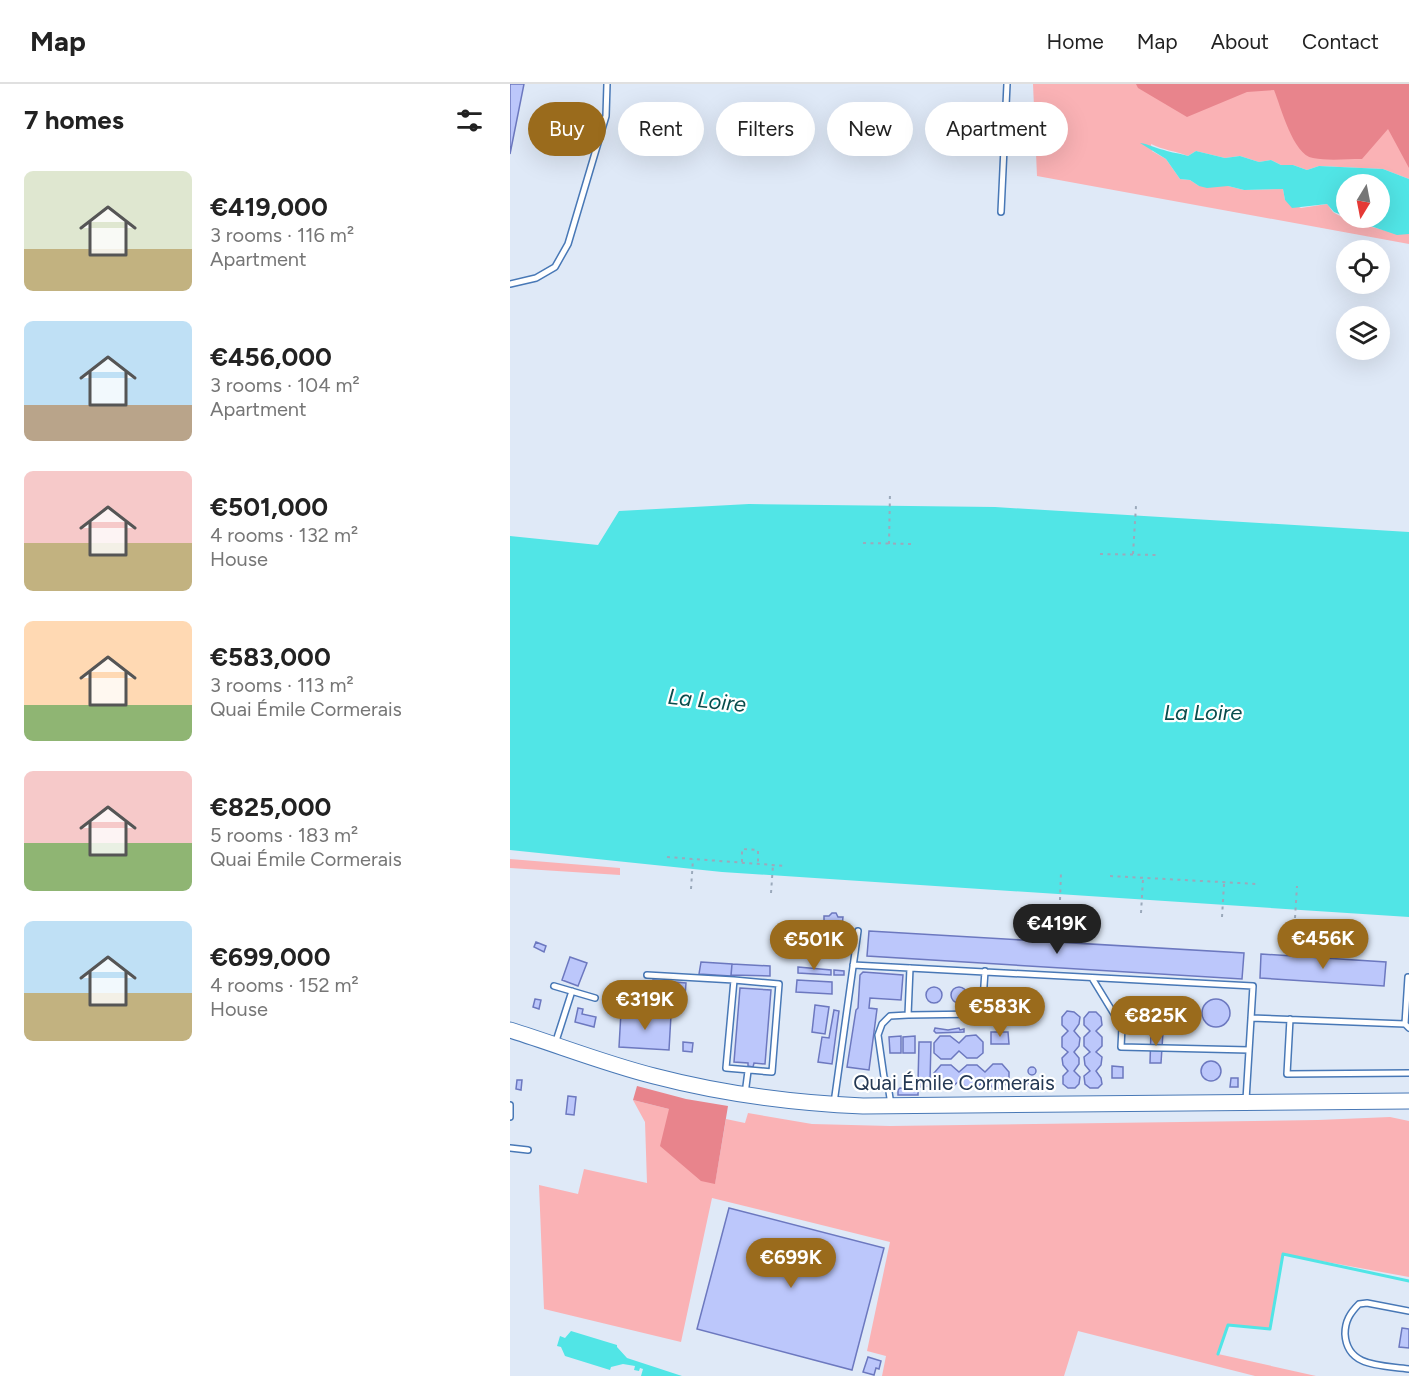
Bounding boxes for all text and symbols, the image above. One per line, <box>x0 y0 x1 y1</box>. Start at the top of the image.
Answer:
text: Map <box>30 24 86 58</box>
text: Home <box>1047 29 1104 54</box>
text: Map <box>1137 29 1178 54</box>
text: About <box>1211 29 1269 54</box>
text: Contact <box>1302 29 1379 54</box>
chip: Buy <box>528 102 606 156</box>
chip: Rent <box>618 102 704 156</box>
chip: Filters <box>716 102 815 156</box>
chip: New <box>827 102 913 156</box>
chip: Apartment <box>925 102 1068 156</box>
text: 7 homes <box>24 104 124 136</box>
icon: filters <box>453 104 486 137</box>
north arrow <box>1336 174 1390 228</box>
map controls <box>1336 174 1390 360</box>
text: €419,000 <box>210 191 328 223</box>
icon: home <box>72 195 144 267</box>
text: 3 rooms · 116 m² <box>210 223 354 247</box>
button: locate <box>1336 240 1390 294</box>
text: Apartment <box>210 247 307 271</box>
button: layers <box>1336 306 1390 360</box>
text: €456,000 <box>210 341 332 373</box>
icon: home <box>72 345 144 417</box>
text: 3 rooms · 104 m² <box>210 373 360 397</box>
text: Apartment <box>210 397 307 421</box>
text: €501,000 <box>210 491 328 523</box>
icon: home <box>72 495 144 567</box>
text: 4 rooms · 132 m² <box>210 523 358 547</box>
text: House <box>210 547 268 571</box>
text: €583,000 <box>210 641 331 673</box>
icon: home <box>72 645 144 717</box>
text: 3 rooms · 113 m² <box>210 673 354 697</box>
water label: La Loire <box>666 683 747 718</box>
text: Quai Émile Cormerais <box>210 697 402 721</box>
water label: La Loire <box>1164 699 1242 726</box>
text: €825,000 <box>210 791 331 823</box>
icon: home <box>72 795 144 867</box>
text: 5 rooms · 183 m² <box>210 823 358 847</box>
text: Quai Émile Cormerais <box>210 847 402 871</box>
pin: €419K <box>1015 904 1099 955</box>
text: €419K <box>1027 911 1087 935</box>
pin: €456K <box>1281 919 1365 970</box>
pin: €501K <box>772 920 856 971</box>
text: €456K <box>1291 926 1355 950</box>
text: €501K <box>784 927 844 951</box>
text: €699,000 <box>210 941 331 973</box>
icon: home <box>72 945 144 1017</box>
text: 4 rooms · 152 m² <box>210 973 359 997</box>
pin: €319K <box>603 980 687 1031</box>
text: €319K <box>616 987 674 1011</box>
pin: €583K <box>958 987 1042 1038</box>
text: €583K <box>969 994 1031 1018</box>
pin: €825K <box>1114 996 1198 1047</box>
text: House <box>210 997 268 1021</box>
text: €825K <box>1125 1003 1187 1027</box>
street label: Quai Émile Cormerais <box>853 1070 1055 1095</box>
pin: €699K <box>749 1238 833 1289</box>
text: €699K <box>760 1245 822 1269</box>

